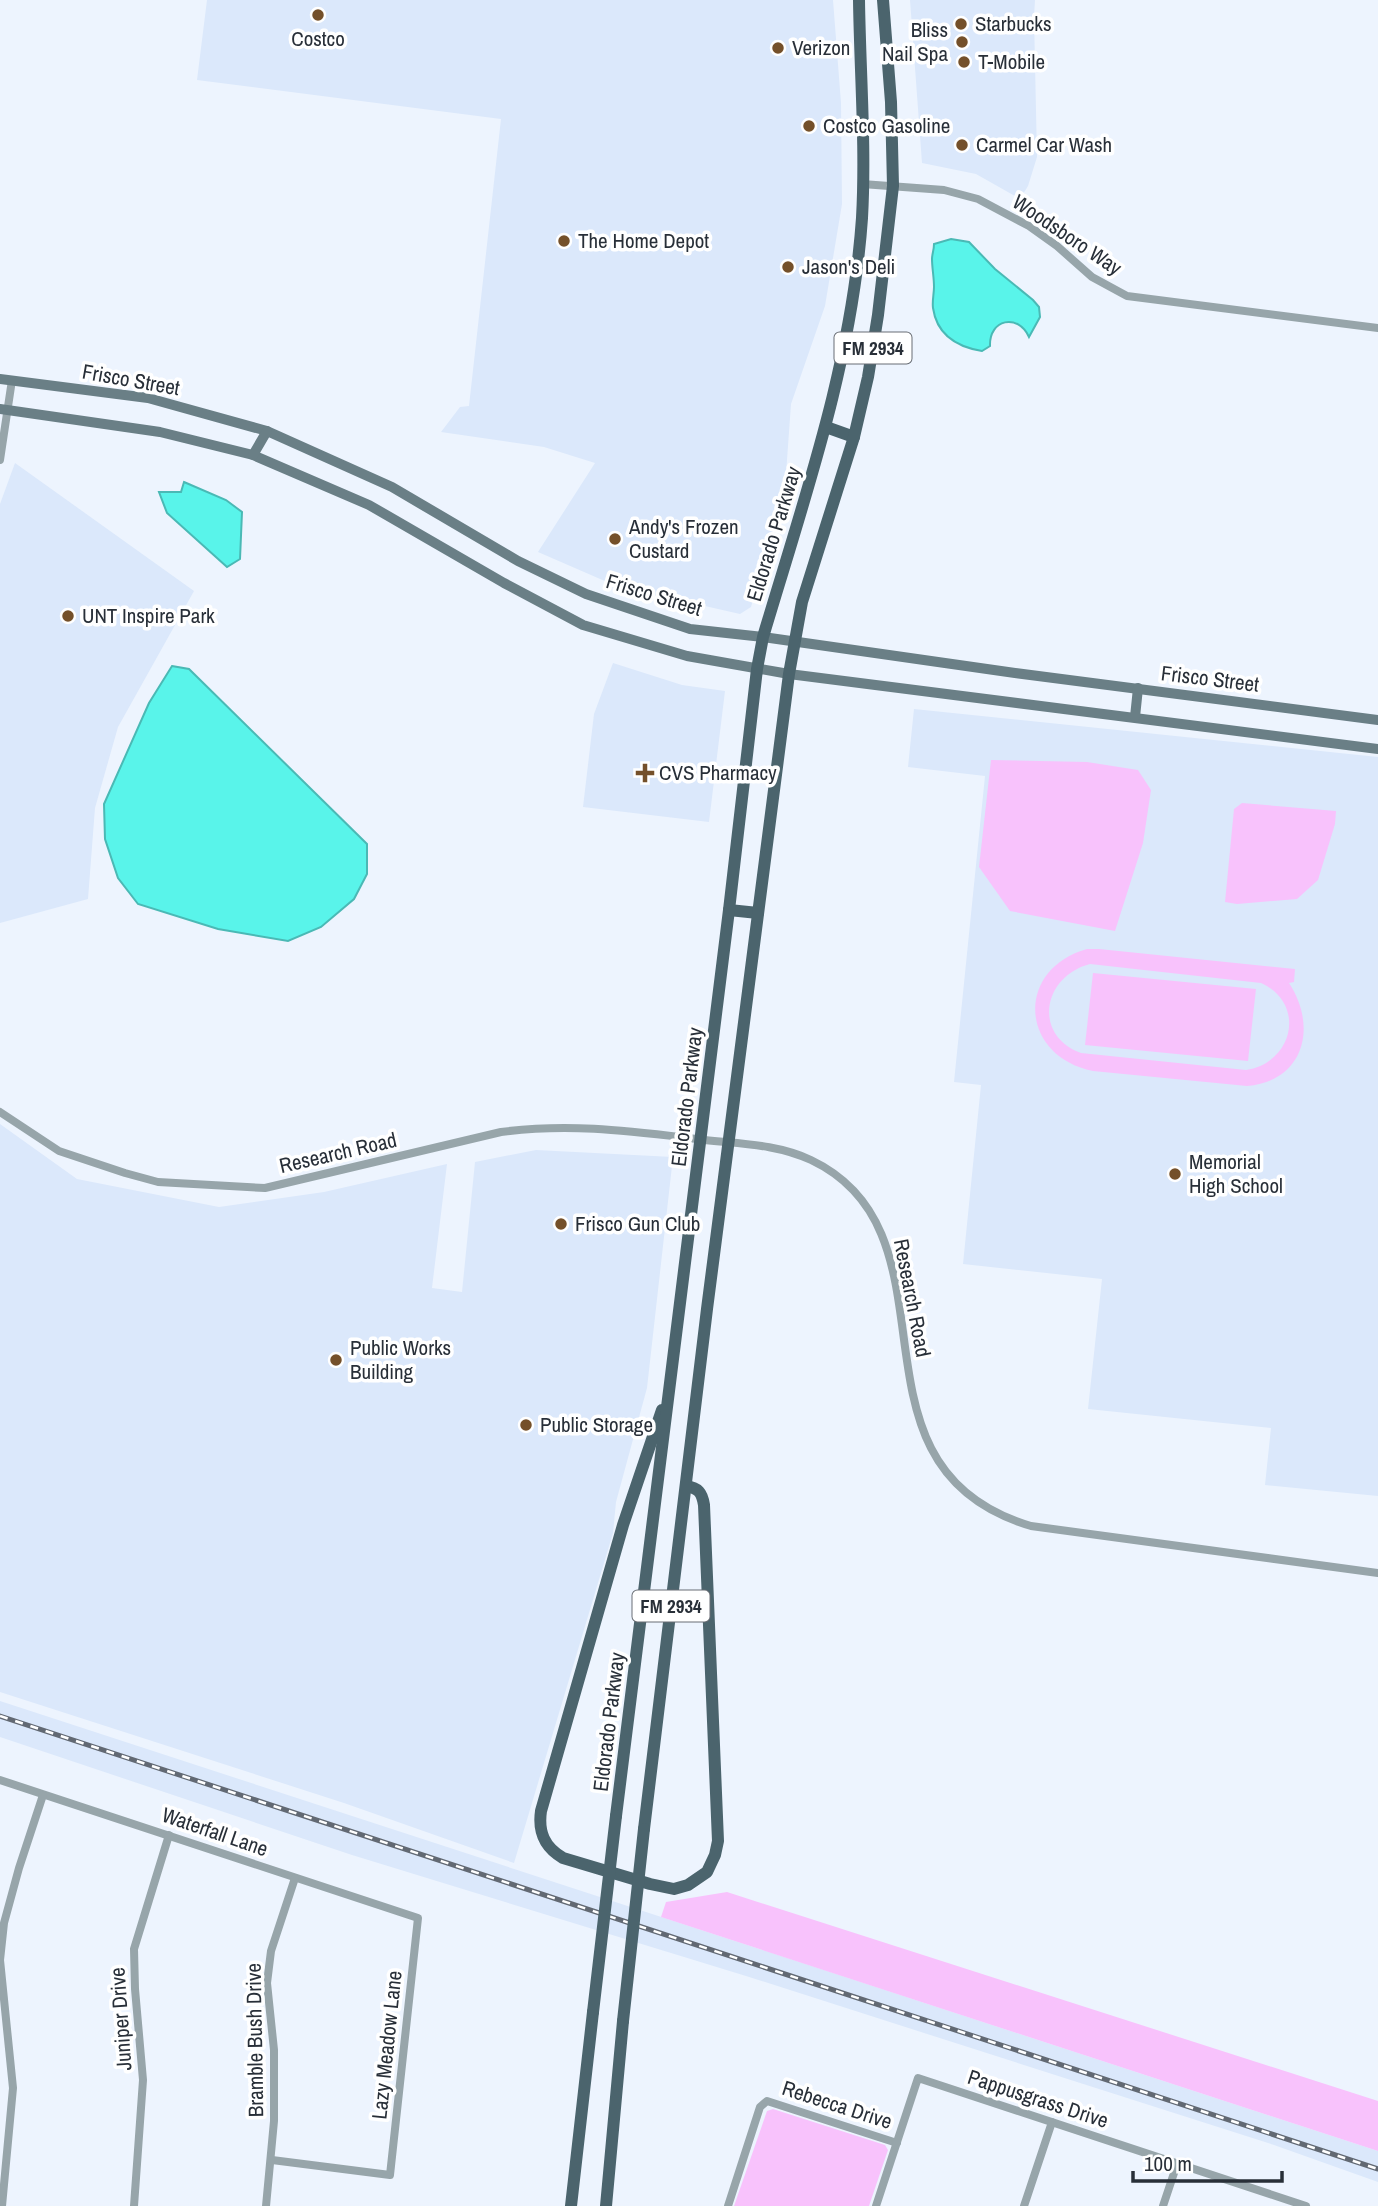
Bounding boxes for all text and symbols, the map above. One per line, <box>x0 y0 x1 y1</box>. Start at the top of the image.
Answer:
marker: Costco <box>310 7 326 23</box>
place label: Starbucks <box>975 9 1052 38</box>
place label: Bliss Nail Spa <box>882 15 948 68</box>
marker: Starbucks <box>953 16 969 32</box>
place label: Costco <box>291 24 345 53</box>
place label: Verizon <box>792 33 850 62</box>
marker: Bliss Nail Spa <box>954 34 970 50</box>
marker: Verizon <box>770 40 786 56</box>
place label: T-Mobile <box>978 47 1045 76</box>
marker: T-Mobile <box>956 54 972 70</box>
place label: Costco Gasoline <box>823 111 950 140</box>
marker: Costco Gasoline <box>801 118 817 134</box>
place label: Carmel Car Wash <box>976 130 1112 159</box>
marker: Carmel Car Wash <box>954 137 970 153</box>
street label: Woodsboro Way <box>1007 187 1128 282</box>
place label: The Home Depot <box>578 226 709 255</box>
marker: The Home Depot <box>556 233 572 249</box>
place label: Jason's Deli <box>802 252 895 281</box>
marker: Jason's Deli <box>780 259 796 275</box>
road number: FM 2934 <box>834 332 912 364</box>
street label: Frisco Street <box>80 357 182 402</box>
street label: Eldorado Parkway <box>739 462 808 605</box>
place label: Andy's Frozen Custard <box>628 512 739 565</box>
marker: Andy's Frozen Custard <box>607 531 623 547</box>
street label: Frisco Street <box>603 566 706 623</box>
place label: UNT Inspire Park <box>82 601 215 630</box>
marker: UNT Inspire Park <box>60 608 76 624</box>
street label: Frisco Street <box>1159 658 1261 699</box>
place label: CVS Pharmacy <box>659 758 777 787</box>
marker: CVS Pharmacy <box>637 765 653 781</box>
street label: Eldorado Parkway <box>664 1025 709 1168</box>
street label: Research Road <box>276 1125 399 1180</box>
place label: Memorial High School <box>1189 1147 1283 1200</box>
marker: Memorial High School <box>1167 1166 1183 1182</box>
place label: Frisco Gun Club <box>575 1209 700 1238</box>
marker: Frisco Gun Club <box>553 1216 569 1232</box>
street label: Research Road <box>887 1236 938 1359</box>
place label: Public Works Building <box>350 1333 451 1386</box>
marker: Public Works Building <box>328 1352 344 1368</box>
place label: Public Storage <box>540 1410 653 1439</box>
marker: Public Storage <box>518 1417 534 1433</box>
road number: FM 2934 <box>632 1590 710 1622</box>
street label: Eldorado Parkway <box>586 1650 631 1793</box>
street label: Waterfall Lane <box>158 1800 272 1863</box>
street label: Bramble Bush Drive <box>239 1963 270 2117</box>
street label: Juniper Drive <box>102 1966 139 2072</box>
street label: Lazy Meadow Lane <box>364 1969 409 2121</box>
street label: Pappusgrass Drive <box>964 2062 1112 2135</box>
street label: Rebecca Drive <box>779 2073 896 2136</box>
scale bar <box>1133 2140 1282 2184</box>
text: 100 m <box>1144 2149 1192 2178</box>

